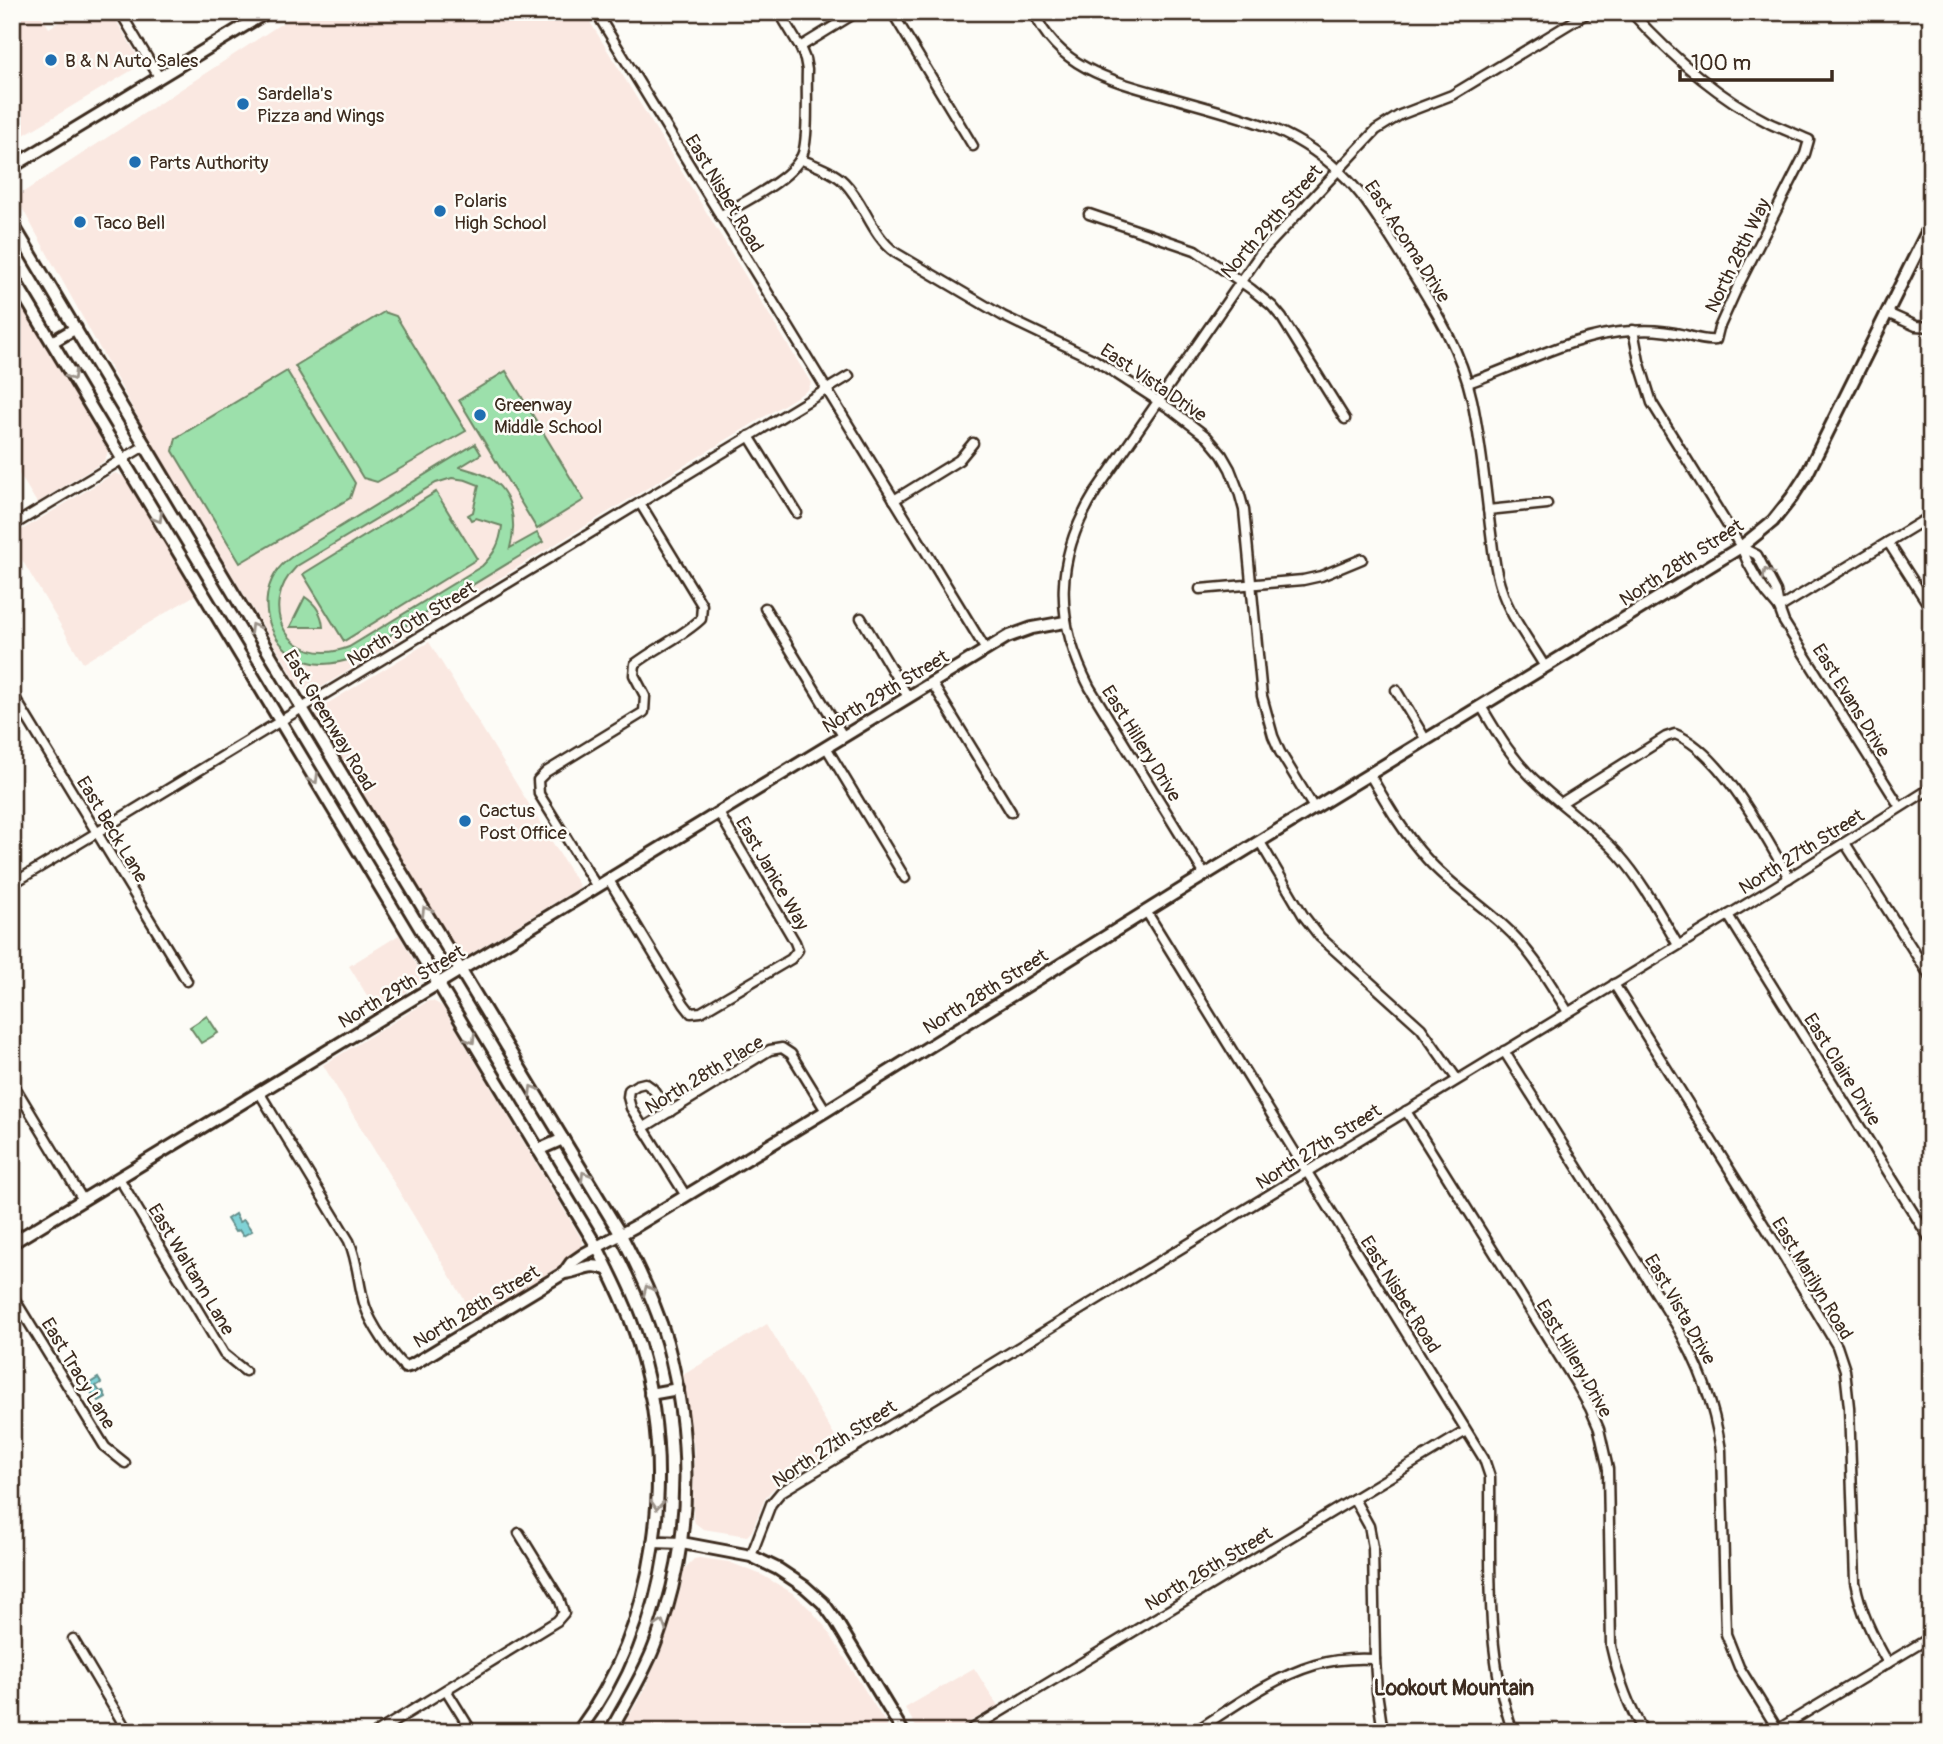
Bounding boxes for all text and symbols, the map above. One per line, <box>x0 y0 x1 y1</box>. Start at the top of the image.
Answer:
scale bar <box>1680 38 1833 82</box>
place label: B & N Auto Sales <box>65 49 199 73</box>
text: 100 m <box>1691 50 1751 77</box>
marker: B & N Auto Sales <box>43 52 59 68</box>
place label: Sardella's Pizza and Wings <box>257 82 385 128</box>
marker: Sardella's Pizza and Wings <box>235 96 251 112</box>
street label: East Nisbet Road <box>679 130 769 257</box>
place label: Parts Authority <box>149 151 268 175</box>
marker: Parts Authority <box>127 154 143 170</box>
street label: North 29th Street <box>1216 160 1328 284</box>
street label: East Acoma Drive <box>1359 176 1456 308</box>
place label: Polaris High School <box>454 189 547 235</box>
street label: North 28th Way <box>1700 194 1776 317</box>
marker: Polaris High School <box>432 203 448 219</box>
place label: Taco Bell <box>94 211 165 235</box>
marker: Taco Bell <box>72 214 88 230</box>
street label: East Vista Drive <box>1096 338 1212 428</box>
one-way arrow <box>64 368 77 381</box>
place label: Greenway Middle School <box>494 393 602 439</box>
marker: Greenway Middle School <box>472 407 488 423</box>
one-way arrow <box>149 510 162 523</box>
street label: North 28th Street <box>1615 514 1748 612</box>
one-way arrow <box>1762 568 1775 580</box>
street label: North 30th Street <box>343 576 481 672</box>
one-way arrow <box>250 622 263 635</box>
street label: East Evans Drive <box>1807 639 1896 762</box>
street label: North 29th Street <box>818 645 953 739</box>
street label: East Greenway Road <box>278 646 381 795</box>
street label: East Hillery Drive <box>1096 681 1187 807</box>
street label: East Beck Lane <box>71 772 154 888</box>
one-way arrow <box>306 772 319 785</box>
place label: Cactus Post Office <box>479 799 567 845</box>
street label: North 27th Street <box>1734 803 1869 900</box>
marker: Cactus Post Office <box>457 813 473 829</box>
street label: East Janice Way <box>730 813 814 934</box>
one-way arrow <box>421 906 434 919</box>
street label: North 29th Street <box>334 940 469 1034</box>
street label: North 28th Street <box>919 944 1053 1040</box>
street label: East Claire Drive <box>1798 1009 1887 1131</box>
street label: North 28th Place <box>641 1030 769 1120</box>
one-way arrow <box>463 1031 476 1044</box>
one-way arrow <box>529 1084 542 1097</box>
street label: North 27th Street <box>1251 1098 1386 1195</box>
one-way arrow <box>580 1170 593 1183</box>
street label: East Waltann Lane <box>142 1199 240 1340</box>
street label: East Marilyn Road <box>1766 1213 1858 1344</box>
street label: East Nisbet Road <box>1355 1232 1446 1358</box>
street label: East Vista Drive <box>1639 1250 1722 1369</box>
street label: North 28th Street <box>409 1260 544 1354</box>
one-way arrow <box>642 1284 656 1296</box>
street label: East Hillery Drive <box>1531 1295 1618 1422</box>
street label: East Tracy Lane <box>36 1314 121 1434</box>
street label: North 27th Street <box>768 1395 902 1493</box>
one-way arrow <box>650 1500 665 1511</box>
street label: North 26th Street <box>1140 1521 1277 1616</box>
one-way arrow <box>653 1619 667 1632</box>
district label: Lookout Mountain <box>1374 1675 1534 1702</box>

